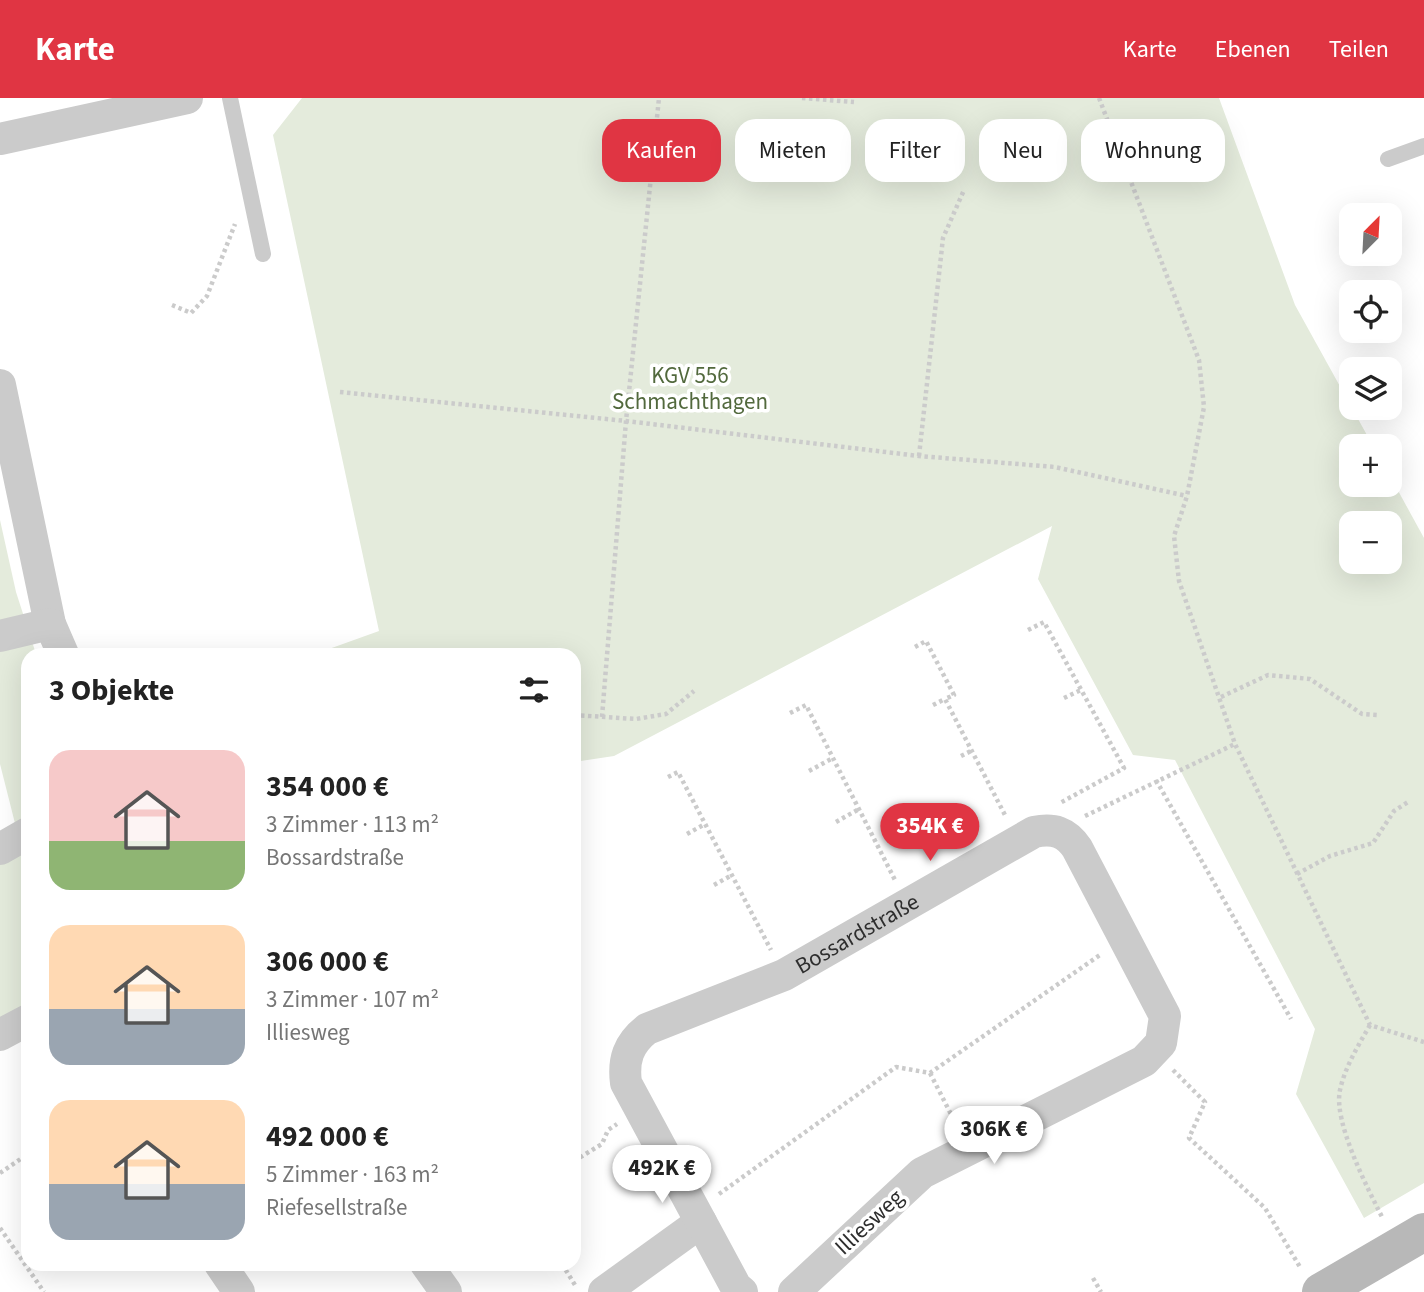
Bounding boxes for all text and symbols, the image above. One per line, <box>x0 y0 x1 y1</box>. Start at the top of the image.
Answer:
text: Karte <box>35 26 115 73</box>
text: Karte <box>1123 32 1177 67</box>
text: Ebenen <box>1215 32 1291 67</box>
text: Teilen <box>1329 32 1389 67</box>
chip: Kaufen <box>602 119 721 182</box>
chip: Mieten <box>735 119 851 182</box>
chip: Filter <box>865 119 965 182</box>
chip: Neu <box>979 119 1067 182</box>
chip: Wohnung <box>1081 119 1225 182</box>
north arrow <box>1339 203 1402 266</box>
map controls <box>1339 203 1402 574</box>
button: locate <box>1339 280 1402 343</box>
button: layers <box>1339 357 1402 420</box>
park label: KGV 556 Schmachthagen <box>612 359 768 418</box>
button: + <box>1339 434 1402 497</box>
button: − <box>1339 511 1402 574</box>
text: 3 Objekte <box>49 669 174 712</box>
icon: filters <box>515 671 553 709</box>
text: 354 000 € <box>266 765 389 808</box>
icon: home <box>105 778 189 862</box>
pin: 354K € <box>873 804 987 863</box>
text: 3 Zimmer · 113 m² <box>266 808 439 841</box>
text: 354K € <box>896 809 964 842</box>
text: Bossardstraße <box>266 841 404 874</box>
street label: Bossardstraße <box>789 885 925 982</box>
text: 306 000 € <box>266 940 389 983</box>
icon: home <box>105 953 189 1037</box>
text: 3 Zimmer · 107 m² <box>266 983 439 1016</box>
text: Illiesweg <box>266 1016 350 1049</box>
pin: 306K € <box>937 1107 1051 1166</box>
text: 306K € <box>960 1112 1028 1145</box>
text: 492 000 € <box>266 1115 389 1158</box>
icon: home <box>105 1128 189 1212</box>
pin: 492K € <box>605 1146 719 1205</box>
text: 492K € <box>628 1151 696 1184</box>
text: 5 Zimmer · 163 m² <box>266 1158 439 1191</box>
street label: Illiesweg <box>827 1181 911 1263</box>
text: Riefesellstraße <box>266 1191 407 1224</box>

